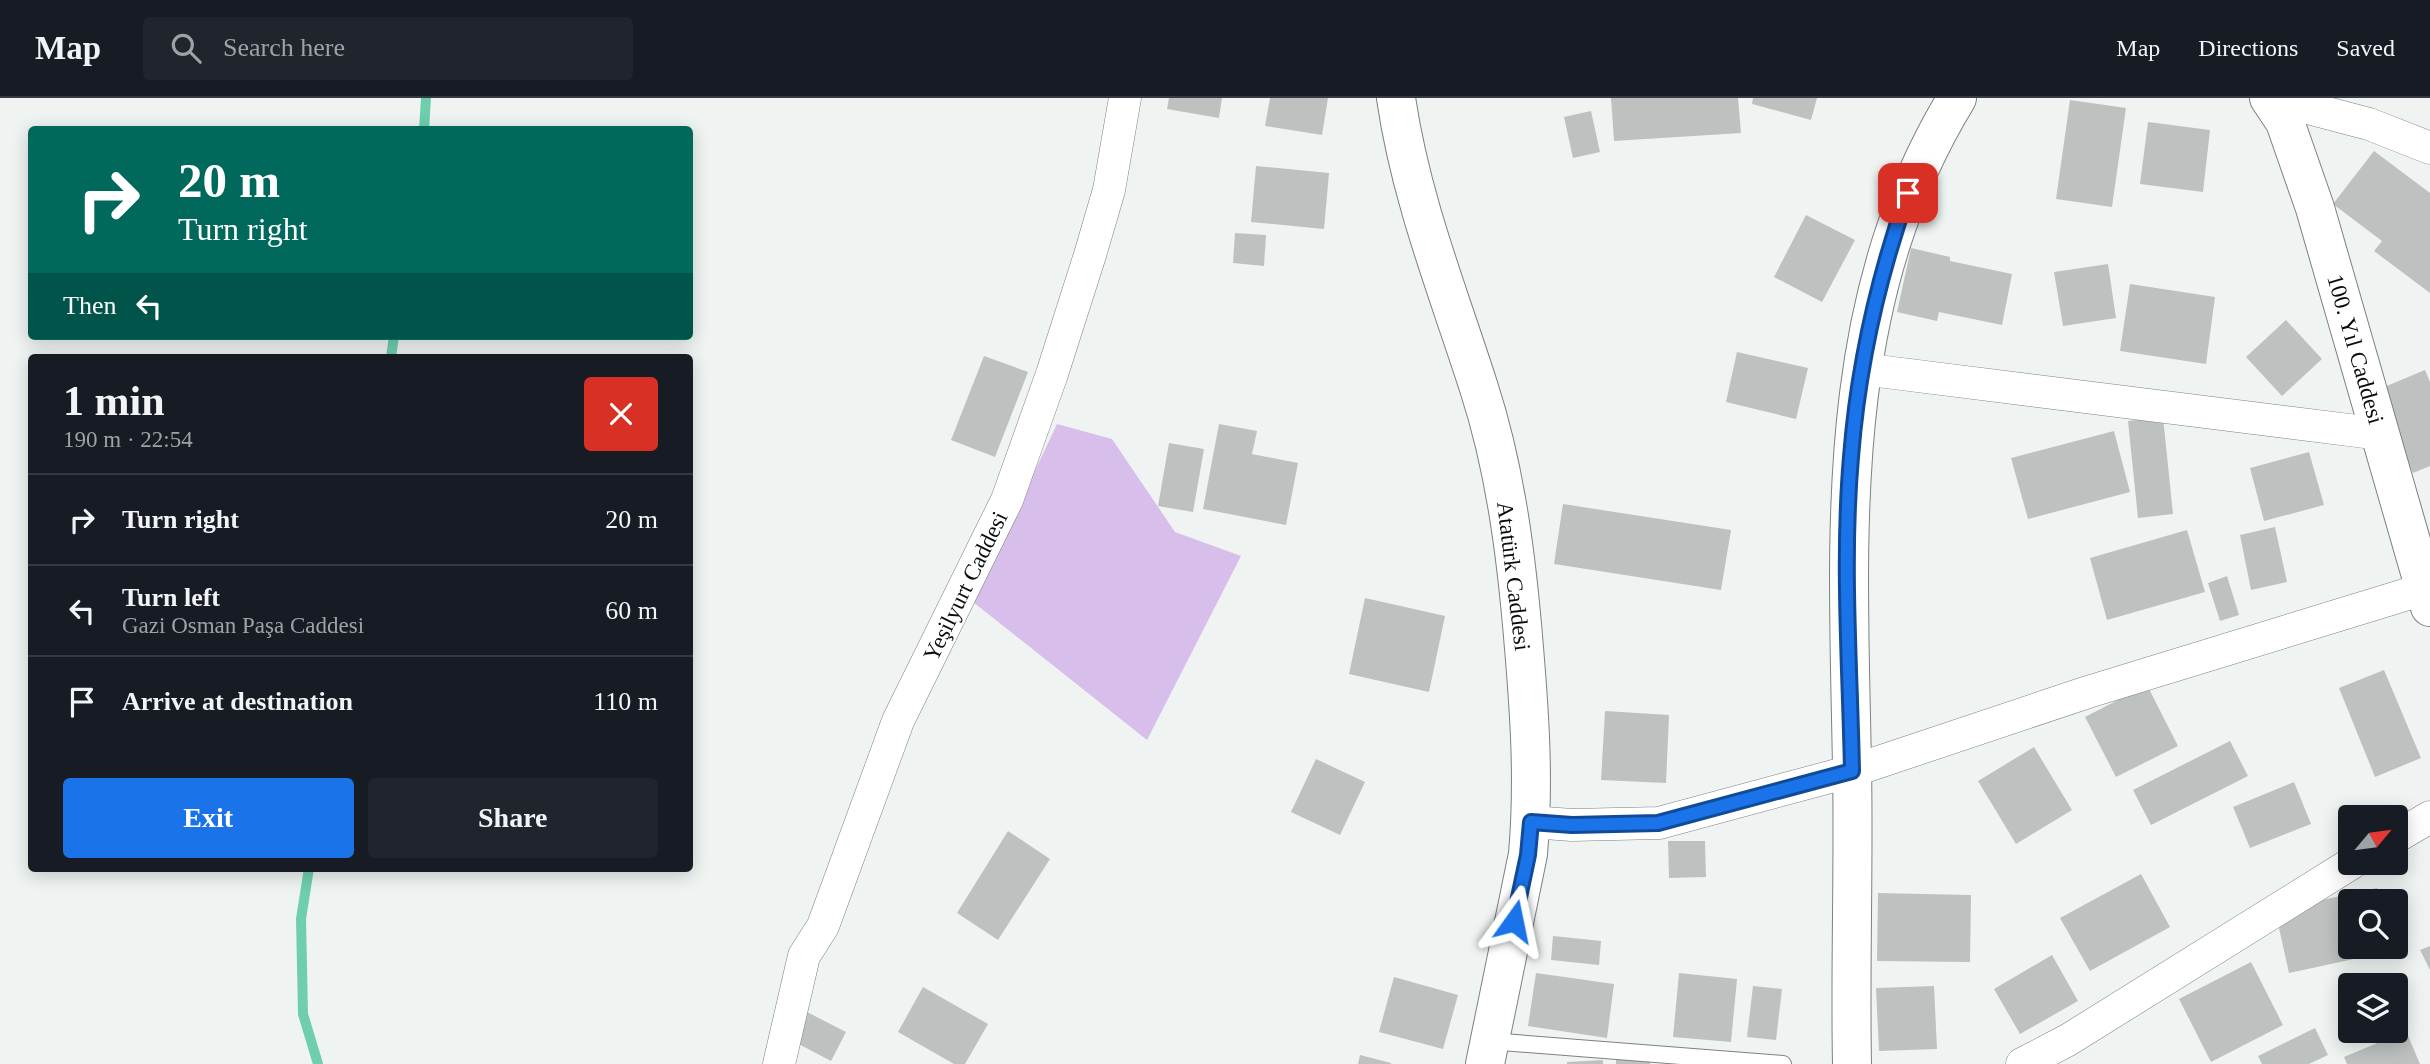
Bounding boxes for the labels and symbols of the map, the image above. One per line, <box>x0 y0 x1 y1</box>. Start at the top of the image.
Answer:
pin <box>1878 163 1938 223</box>
street label: 100. Yıl Caddesi <box>2322 271 2389 427</box>
street label: Atatürk Caddesi <box>1492 500 1535 652</box>
street label: Yeşilyurt Caddesi <box>918 507 1012 665</box>
north arrow <box>2338 805 2408 875</box>
position arrow <box>1477 884 1551 958</box>

